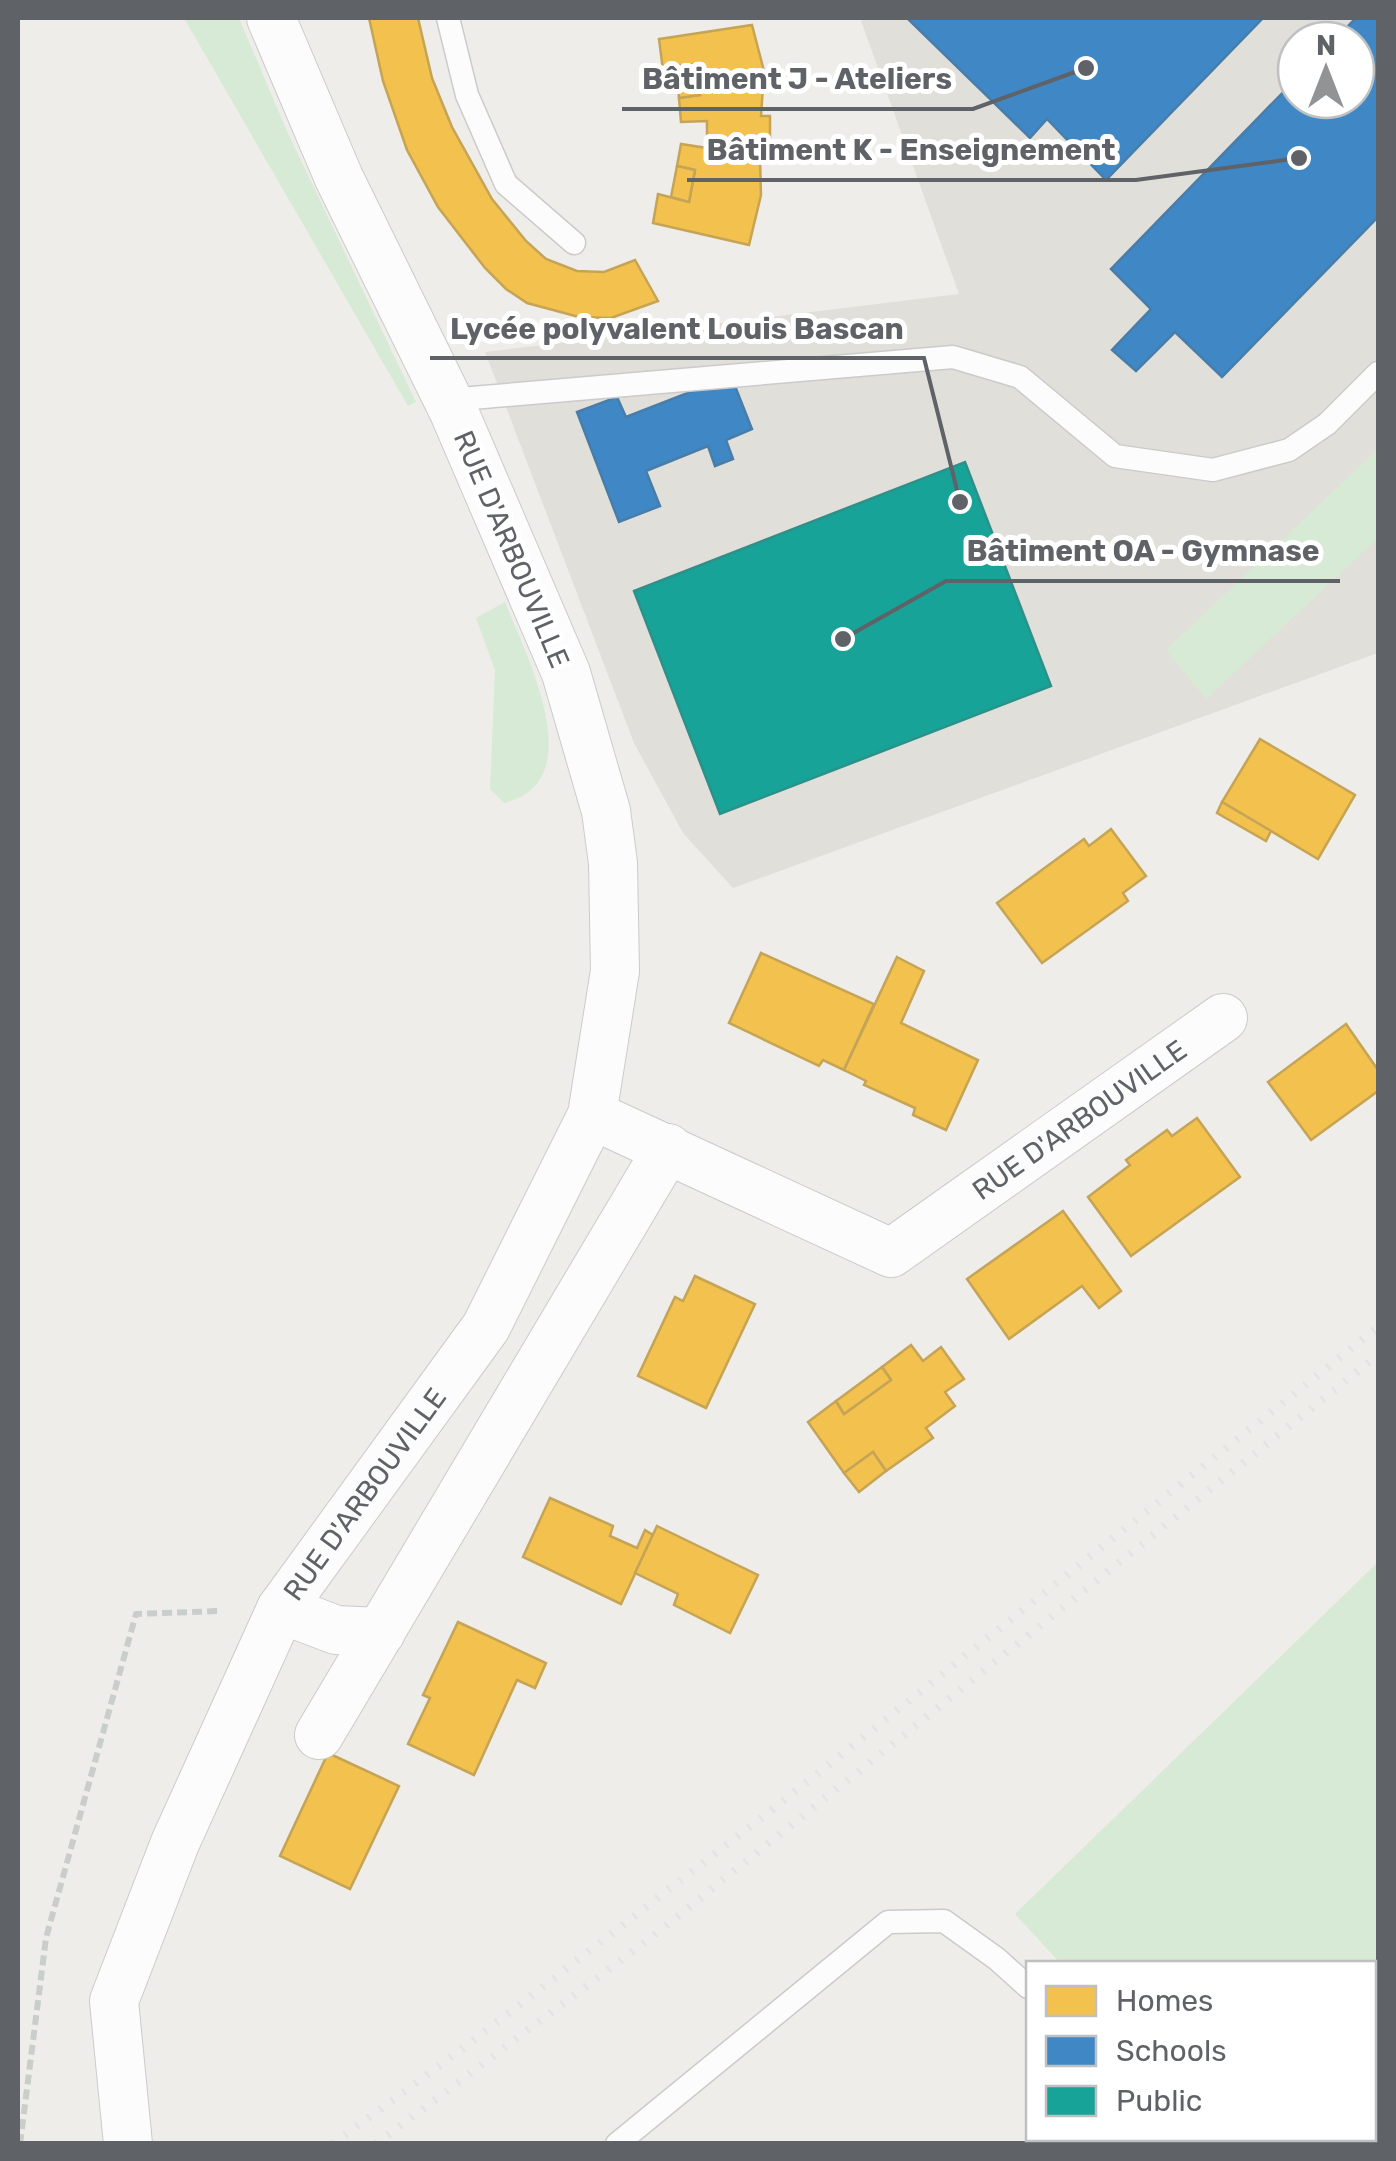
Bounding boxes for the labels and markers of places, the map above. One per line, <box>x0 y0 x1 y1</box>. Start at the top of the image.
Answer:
callout: Bâtiment J - Ateliers <box>622 49 973 109</box>
callout: Bâtiment K - Enseignement <box>687 120 1136 180</box>
callout: Lycée polyvalent Louis Bascan <box>430 298 924 358</box>
callout: Bâtiment OA - Gymnase <box>946 521 1340 581</box>

